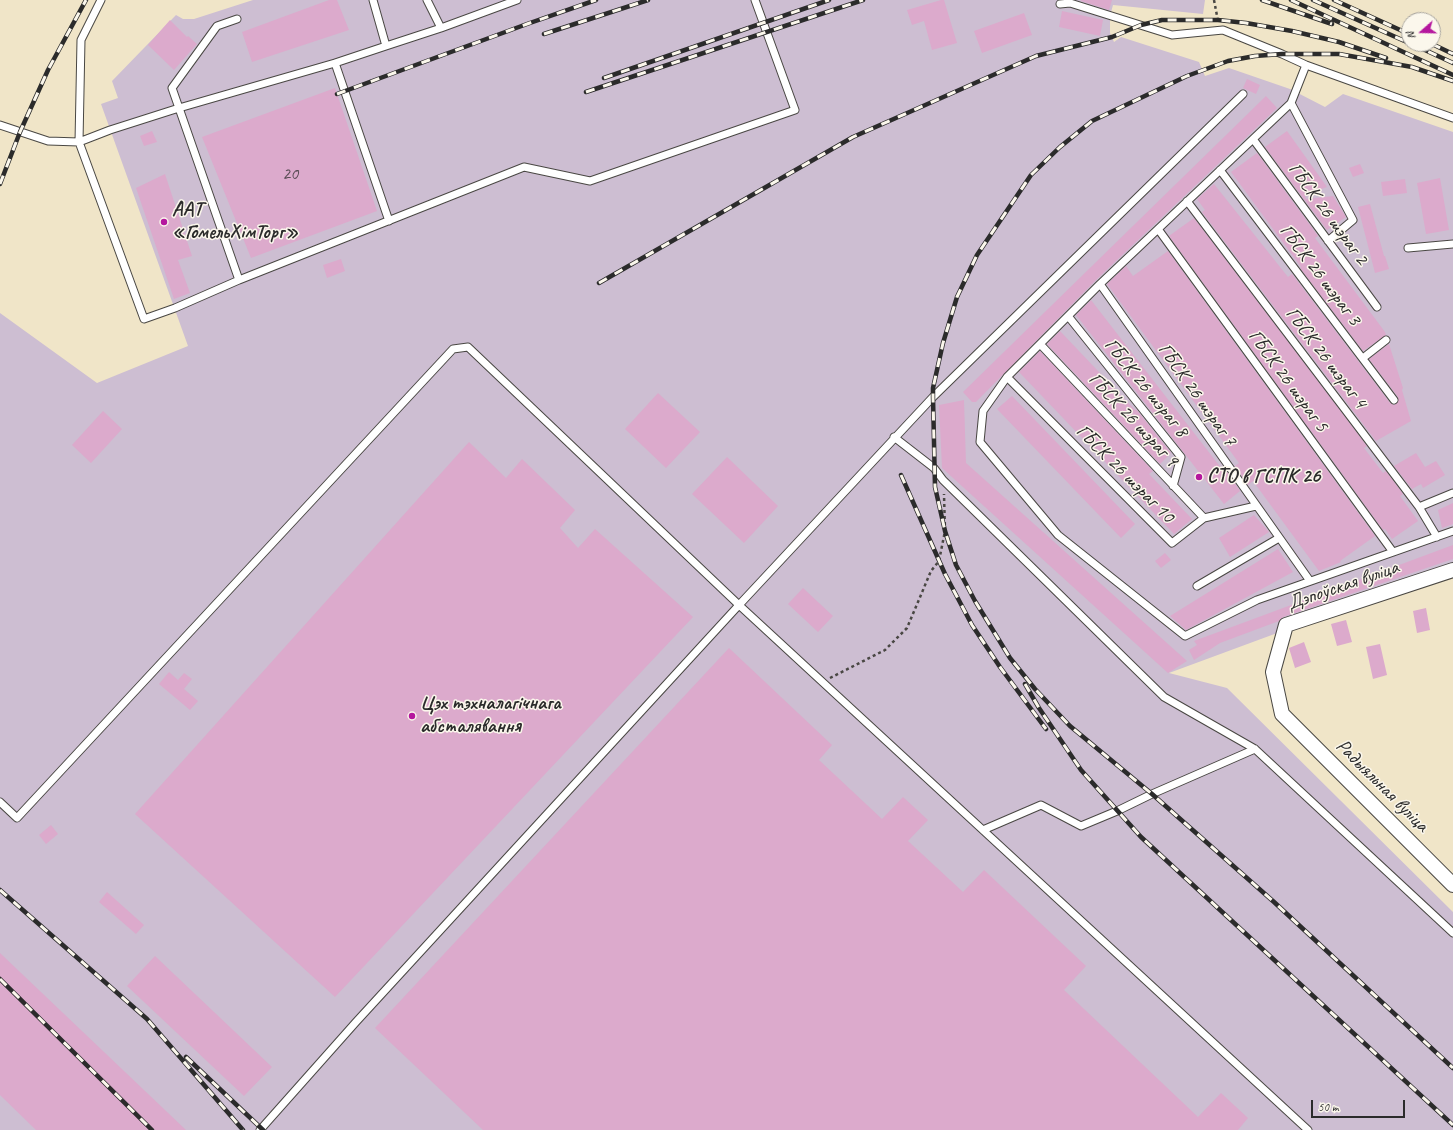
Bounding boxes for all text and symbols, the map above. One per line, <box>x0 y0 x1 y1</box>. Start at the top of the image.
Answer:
north arrow <box>1401 12 1441 52</box>
text: N <box>1403 30 1418 41</box>
street label: ГБСК 26 шэраг 2 <box>1283 158 1373 270</box>
house number: 20 <box>282 163 298 185</box>
place label: ААТ «ГомельХімТорг» <box>172 198 298 245</box>
marker: ААТ «ГомельХімТорг» <box>159 217 169 227</box>
street label: ГБСК 26 шэраг 3 <box>1274 220 1366 330</box>
street label: ГБСК 26 шэраг 4 <box>1280 303 1372 413</box>
street label: ГБСК 26 шэраг 5 <box>1243 325 1333 437</box>
street label: ГБСК 26 шэраг 8 <box>1099 334 1193 442</box>
street label: ГБСК 26 шэраг 7 <box>1153 339 1241 451</box>
street label: ГБСК 26 шэраг 9 <box>1083 368 1183 472</box>
street label: ГБСК 26 шэраг 10 <box>1071 420 1179 528</box>
place label: СТО в ГСПК 26 <box>1207 465 1320 489</box>
marker: СТО в ГСПК 26 <box>1194 472 1204 482</box>
street label: Дэпоўская вуліца <box>1284 556 1402 616</box>
place label: Цэх тэхналагічнага абсталявання <box>420 692 561 739</box>
marker: Цэх тэхналагічнага абсталявання <box>407 711 417 721</box>
street label: Радыяльная вуліца <box>1330 734 1434 838</box>
scale bar <box>1313 1092 1407 1118</box>
text: 50 m <box>1318 1099 1338 1115</box>

